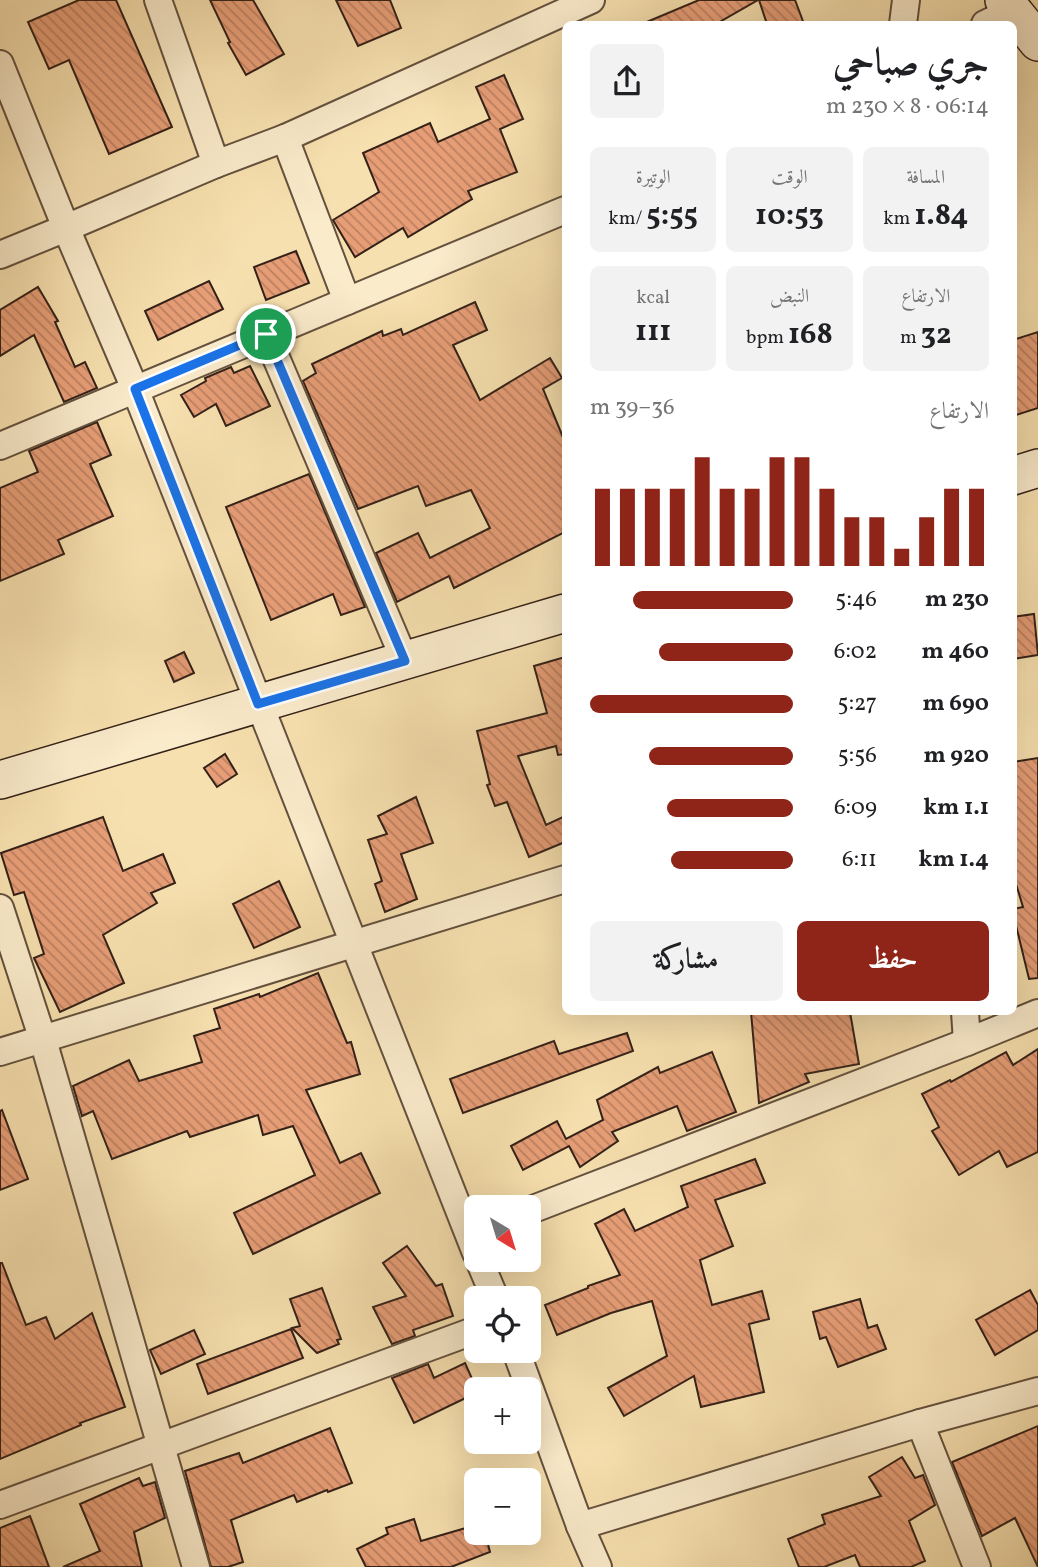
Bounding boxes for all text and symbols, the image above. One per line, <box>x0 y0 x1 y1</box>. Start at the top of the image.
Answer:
text: جري صباحي <box>833 38 989 91</box>
button: share <box>590 44 664 118</box>
text: 06:14 · 8 × 230 m <box>826 91 989 123</box>
text: الوتيرة <box>636 165 671 191</box>
text: الوقت <box>771 165 808 191</box>
text: المسافة <box>906 165 945 191</box>
text: 5:55 <box>646 195 698 237</box>
text: 10:53 <box>755 195 824 237</box>
text: 1.84 <box>914 195 969 237</box>
text: /km <box>608 206 646 232</box>
text: km <box>883 206 914 232</box>
text: النبض <box>770 284 809 310</box>
text: الارتفاع <box>901 284 950 310</box>
text: kcal <box>636 285 670 311</box>
pin <box>236 304 296 364</box>
text: 111 <box>635 311 671 353</box>
text: 168 <box>788 314 833 356</box>
text: 32 <box>921 314 952 356</box>
icon: arrive <box>247 315 285 353</box>
text: bpm <box>746 325 788 351</box>
text: m <box>900 325 921 351</box>
text: 36–39 m <box>590 392 675 424</box>
text: الارتفاع <box>929 396 989 428</box>
text: 5:46 <box>835 584 877 616</box>
text: 230 m <box>925 584 989 616</box>
text: 6:02 <box>834 636 877 668</box>
text: 460 m <box>922 636 989 668</box>
text: 5:27 <box>838 688 877 720</box>
text: 690 m <box>922 688 989 720</box>
text: 5:56 <box>838 740 877 772</box>
text: 920 m <box>923 740 989 772</box>
text: 6:09 <box>834 792 877 824</box>
text: 1.1 km <box>923 792 989 824</box>
text: 6:11 <box>842 844 877 876</box>
text: 1.4 km <box>918 844 989 876</box>
button: مشاركة <box>590 921 783 1001</box>
button: حفظ <box>797 921 989 1001</box>
north arrow <box>464 1195 541 1272</box>
map controls <box>464 1195 541 1545</box>
button: locate <box>464 1286 541 1363</box>
button: + <box>464 1377 541 1454</box>
button: − <box>464 1468 541 1545</box>

